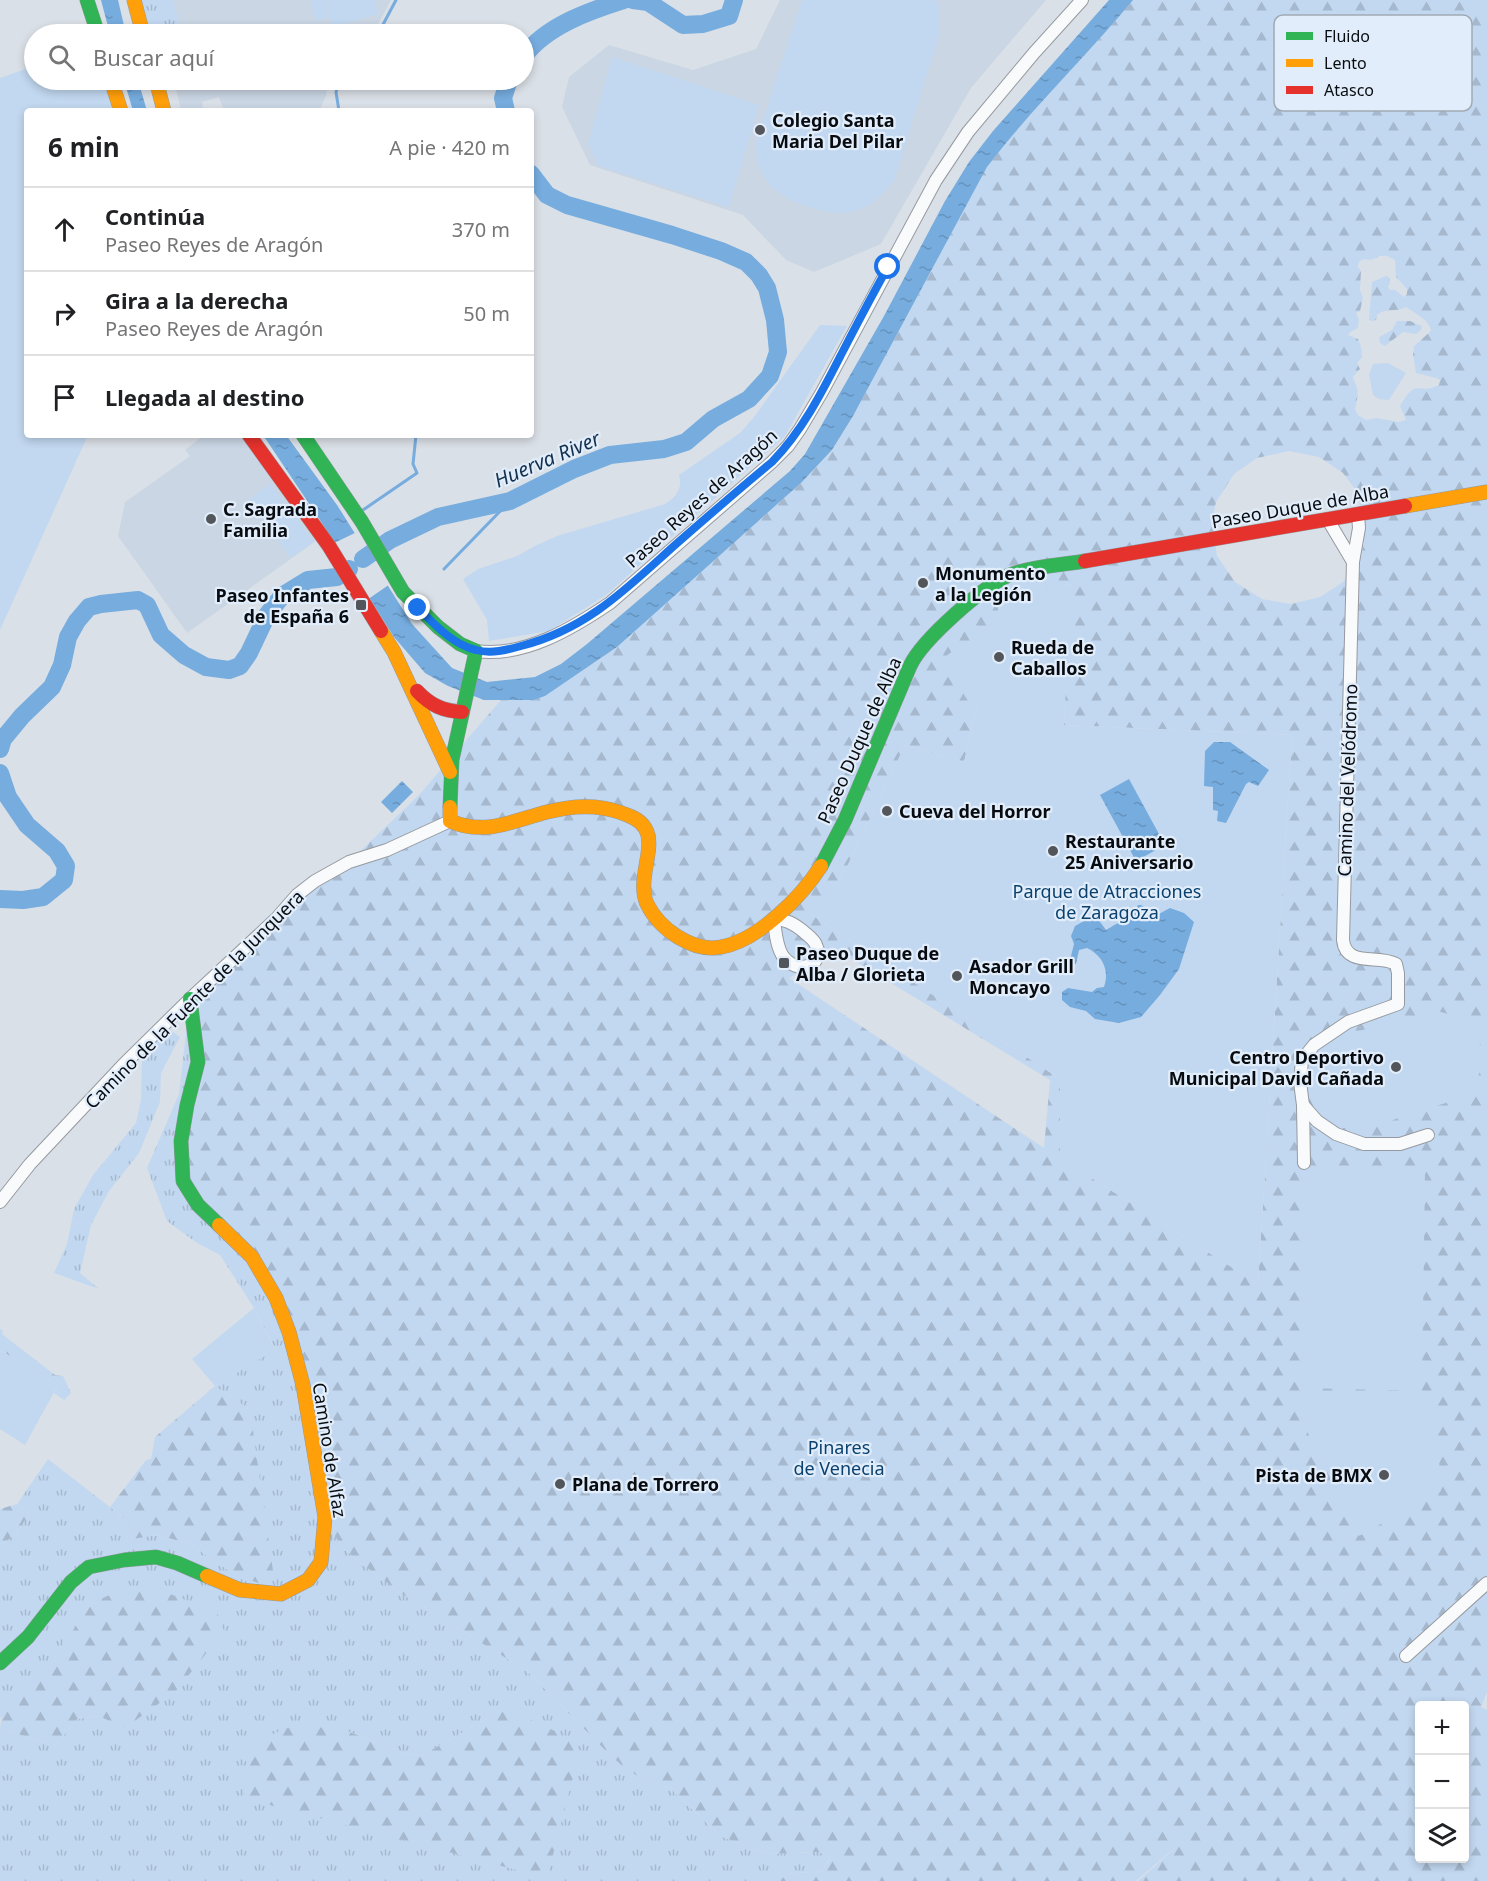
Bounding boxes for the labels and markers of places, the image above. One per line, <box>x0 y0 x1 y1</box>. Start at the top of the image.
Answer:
place label: Colegio Santa Maria Del Pilar <box>772 108 903 153</box>
marker: Colegio Santa Maria Del Pilar <box>753 123 767 137</box>
place label: C. Sagrada Familia <box>223 497 317 542</box>
marker: C. Sagrada Familia <box>204 512 218 526</box>
place label: Monumento a la Legión <box>935 561 1046 606</box>
marker: Monumento a la Legión <box>916 576 930 590</box>
place label: Paseo Infantes de España 6 <box>216 583 349 628</box>
marker: Paseo Infantes de España 6 <box>354 598 368 612</box>
place label: Rueda de Caballos <box>1011 635 1094 680</box>
marker: Rueda de Caballos <box>992 650 1006 664</box>
place label: Cueva del Horror <box>899 799 1051 823</box>
marker: Cueva del Horror <box>880 804 894 818</box>
place label: Restaurante 25 Aniversario <box>1065 829 1193 874</box>
marker: Restaurante 25 Aniversario <box>1046 844 1060 858</box>
place label: Paseo Duque de Alba / Glorieta <box>796 941 939 986</box>
place label: Asador Grill Moncayo <box>969 954 1074 999</box>
marker: Paseo Duque de Alba / Glorieta <box>777 956 791 970</box>
marker: Asador Grill Moncayo <box>950 969 964 983</box>
place label: Centro Deportivo Municipal David Cañada <box>1169 1045 1384 1090</box>
marker: Centro Deportivo Municipal David Cañada <box>1389 1060 1403 1074</box>
place label: Pista de BMX <box>1255 1463 1372 1487</box>
marker: Pista de BMX <box>1377 1468 1391 1482</box>
place label: Plana de Torrero <box>572 1472 719 1496</box>
marker: Plana de Torrero <box>553 1477 567 1491</box>

